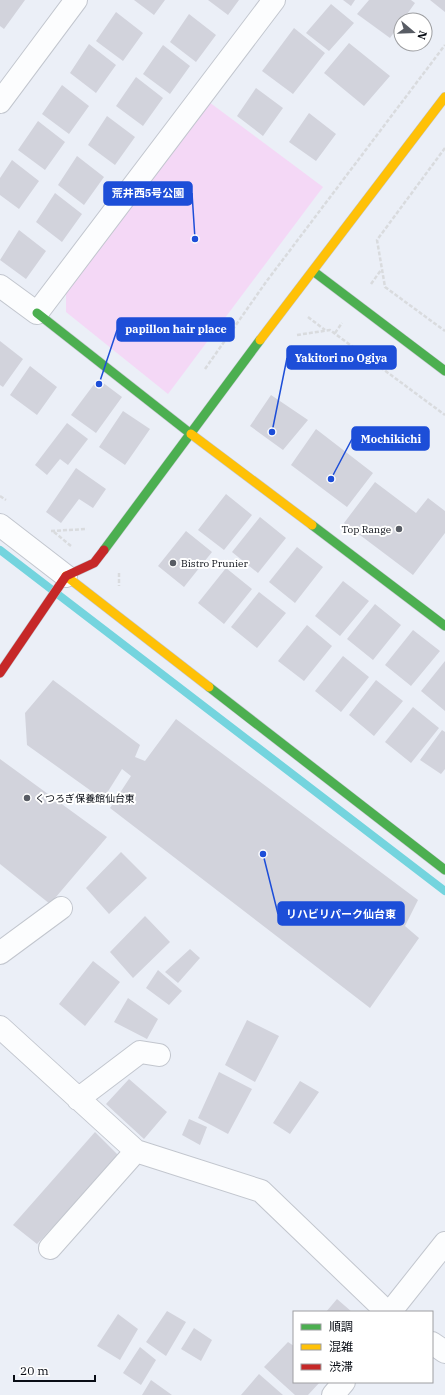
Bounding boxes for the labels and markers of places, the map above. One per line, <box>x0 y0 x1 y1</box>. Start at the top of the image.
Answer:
callout: 荒井西5号公園 <box>104 182 192 205</box>
callout: papillon hair place <box>117 318 234 341</box>
callout: Yakitori no Ogiya <box>287 346 396 369</box>
callout: Mochikichi <box>352 427 429 450</box>
place label: Top Range <box>342 523 391 536</box>
marker: Top Range <box>394 524 404 534</box>
place label: Bistro Prunier <box>181 557 248 570</box>
marker: Bistro Prunier <box>168 558 178 568</box>
place label: くつろぎ保養館仙台東 <box>35 792 135 805</box>
marker: くつろぎ保養館仙台東 <box>22 793 32 803</box>
callout: リハビリパーク仙台東 <box>278 902 404 925</box>

